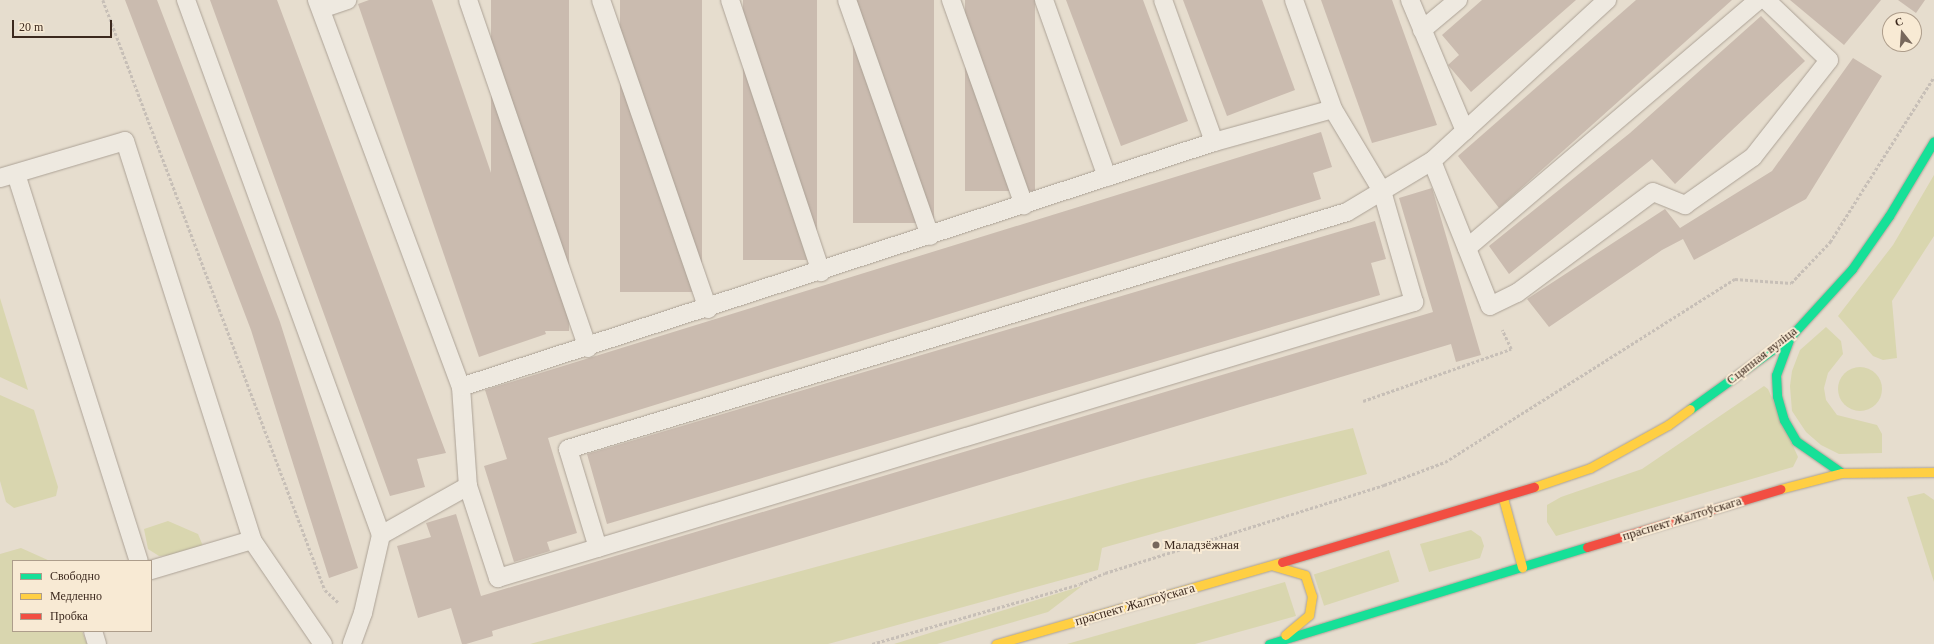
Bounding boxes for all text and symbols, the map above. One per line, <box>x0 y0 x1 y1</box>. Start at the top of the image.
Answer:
scale bar <box>14 12 114 38</box>
north arrow <box>1882 12 1922 52</box>
text: С <box>1893 15 1904 28</box>
text: 20 m <box>19 20 43 34</box>
street label: Сцяпная вуліца <box>1724 324 1800 388</box>
street label: праспект Жалтоўскага <box>1621 493 1743 545</box>
place label: Маладзёжная <box>1164 537 1239 553</box>
marker: Маладзёжная <box>1151 540 1161 550</box>
legend <box>12 560 152 632</box>
text: Свободно <box>50 569 100 583</box>
street label: праспект Жалтоўскага <box>1073 580 1197 630</box>
text: Медленно <box>50 589 102 603</box>
text: Пробка <box>50 609 88 623</box>

